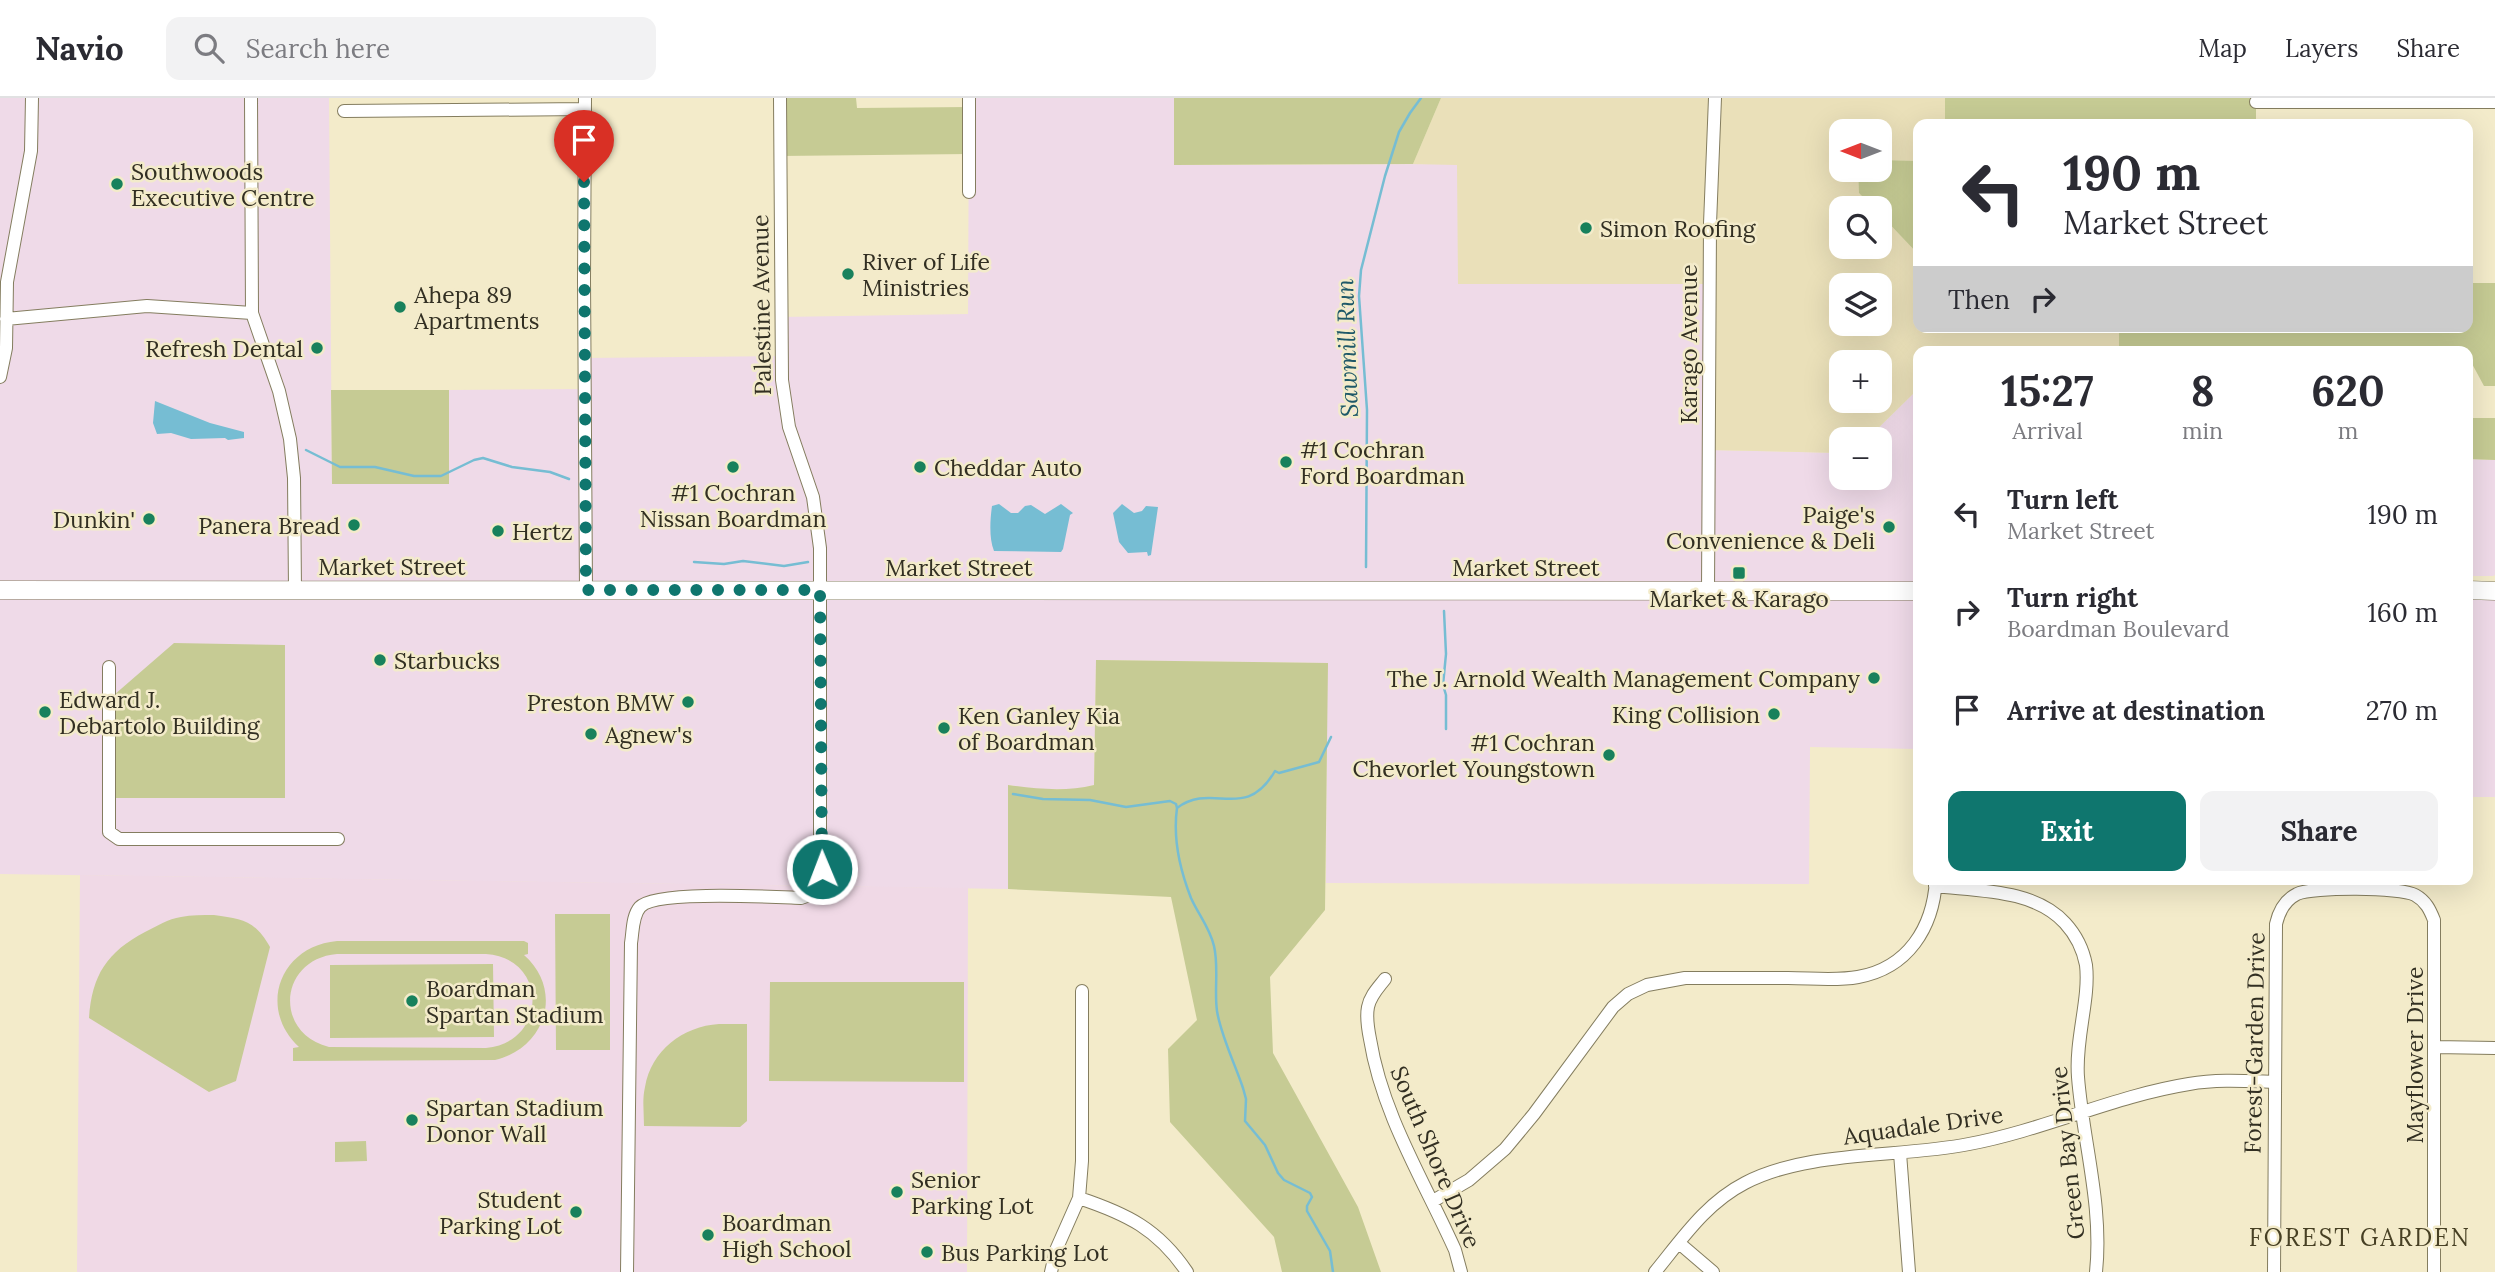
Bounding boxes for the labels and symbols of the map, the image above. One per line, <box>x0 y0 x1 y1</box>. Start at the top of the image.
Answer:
pin <box>554 110 614 182</box>
north arrow <box>1829 119 1892 182</box>
place label: Southwoods Executive Centre <box>131 157 315 212</box>
marker: Southwoods Executive Centre <box>109 176 125 192</box>
street label: Palestine Avenue <box>745 214 777 396</box>
place label: Simon Roofing <box>1600 214 1757 243</box>
marker: Simon Roofing <box>1578 220 1594 236</box>
place label: River of Life Ministries <box>862 247 990 302</box>
street label: Karago Avenue <box>1674 264 1703 424</box>
marker: River of Life Ministries <box>840 266 856 282</box>
water label: Sawmill Run <box>1329 278 1365 418</box>
place label: Ahepa 89 Apartments <box>413 280 539 335</box>
marker: Ahepa 89 Apartments <box>392 299 408 315</box>
place label: Refresh Dental <box>145 334 303 363</box>
marker: Refresh Dental <box>309 340 325 356</box>
place label: #1 Cochran Ford Boardman <box>1300 435 1465 490</box>
place label: Cheddar Auto <box>934 453 1082 482</box>
marker: #1 Cochran Ford Boardman <box>1278 454 1294 470</box>
marker: #1 Cochran Nissan Boardman <box>725 459 741 475</box>
marker: Cheddar Auto <box>912 459 928 475</box>
place label: #1 Cochran Nissan Boardman <box>640 478 826 533</box>
place label: Paige's Convenience & Deli <box>1666 500 1875 555</box>
place label: Dunkin' <box>53 505 135 534</box>
marker: Dunkin' <box>141 511 157 527</box>
place label: Panera Bread <box>198 511 340 540</box>
marker: Panera Bread <box>346 517 362 533</box>
place label: Hertz <box>512 517 573 546</box>
marker: Paige's Convenience & Deli <box>1881 519 1897 535</box>
marker: Hertz <box>490 523 506 539</box>
street label: Market Street <box>318 552 466 581</box>
street label: Market Street <box>885 553 1033 582</box>
street label: Market Street <box>1452 553 1600 582</box>
marker: Market & Karago <box>1731 565 1747 581</box>
place label: Market & Karago <box>1649 584 1829 613</box>
place label: Starbucks <box>394 646 500 675</box>
marker: Starbucks <box>372 652 388 668</box>
place label: The J. Arnold Wealth Management Company <box>1387 664 1861 693</box>
marker: The J. Arnold Wealth Management Company <box>1866 670 1882 686</box>
place label: Edward J. Debartolo Building <box>59 685 261 740</box>
place label: Preston BMW <box>527 688 675 717</box>
marker: Preston BMW <box>680 694 696 710</box>
place label: King Collision <box>1612 700 1760 729</box>
place label: Ken Ganley Kia of Boardman <box>958 701 1120 756</box>
marker: Edward J. Debartolo Building <box>37 704 53 720</box>
marker: King Collision <box>1766 706 1782 722</box>
place label: Agnew's <box>604 720 692 749</box>
marker: Ken Ganley Kia of Boardman <box>936 720 952 736</box>
marker: Agnew's <box>583 726 599 742</box>
place label: #1 Cochran Chevorlet Youngstown <box>1352 728 1595 783</box>
marker: #1 Cochran Chevorlet Youngstown <box>1601 747 1617 763</box>
position arrow <box>785 832 859 906</box>
street label: Forest-Garden Drive <box>2238 932 2270 1154</box>
street label: Mayflower Drive <box>2400 967 2429 1143</box>
place label: Boardman Spartan Stadium <box>426 974 604 1029</box>
marker: Boardman Spartan Stadium <box>404 993 420 1009</box>
street label: South Shore Drive <box>1385 1062 1487 1252</box>
street label: Green Bay Drive <box>2043 1065 2091 1241</box>
place label: Spartan Stadium Donor Wall <box>426 1093 604 1148</box>
street label: Aquadale Drive <box>1840 1099 2005 1151</box>
marker: Spartan Stadium Donor Wall <box>404 1112 420 1128</box>
place label: Senior Parking Lot <box>911 1165 1034 1220</box>
marker: Senior Parking Lot <box>889 1184 905 1200</box>
place label: Student Parking Lot <box>439 1185 562 1240</box>
marker: Student Parking Lot <box>568 1204 584 1220</box>
place label: Boardman High School <box>722 1208 852 1263</box>
district label: FOREST GARDEN <box>2249 1222 2471 1253</box>
marker: Boardman High School <box>700 1227 716 1243</box>
place label: Bus Parking Lot <box>941 1238 1108 1267</box>
marker: Bus Parking Lot <box>919 1244 935 1260</box>

